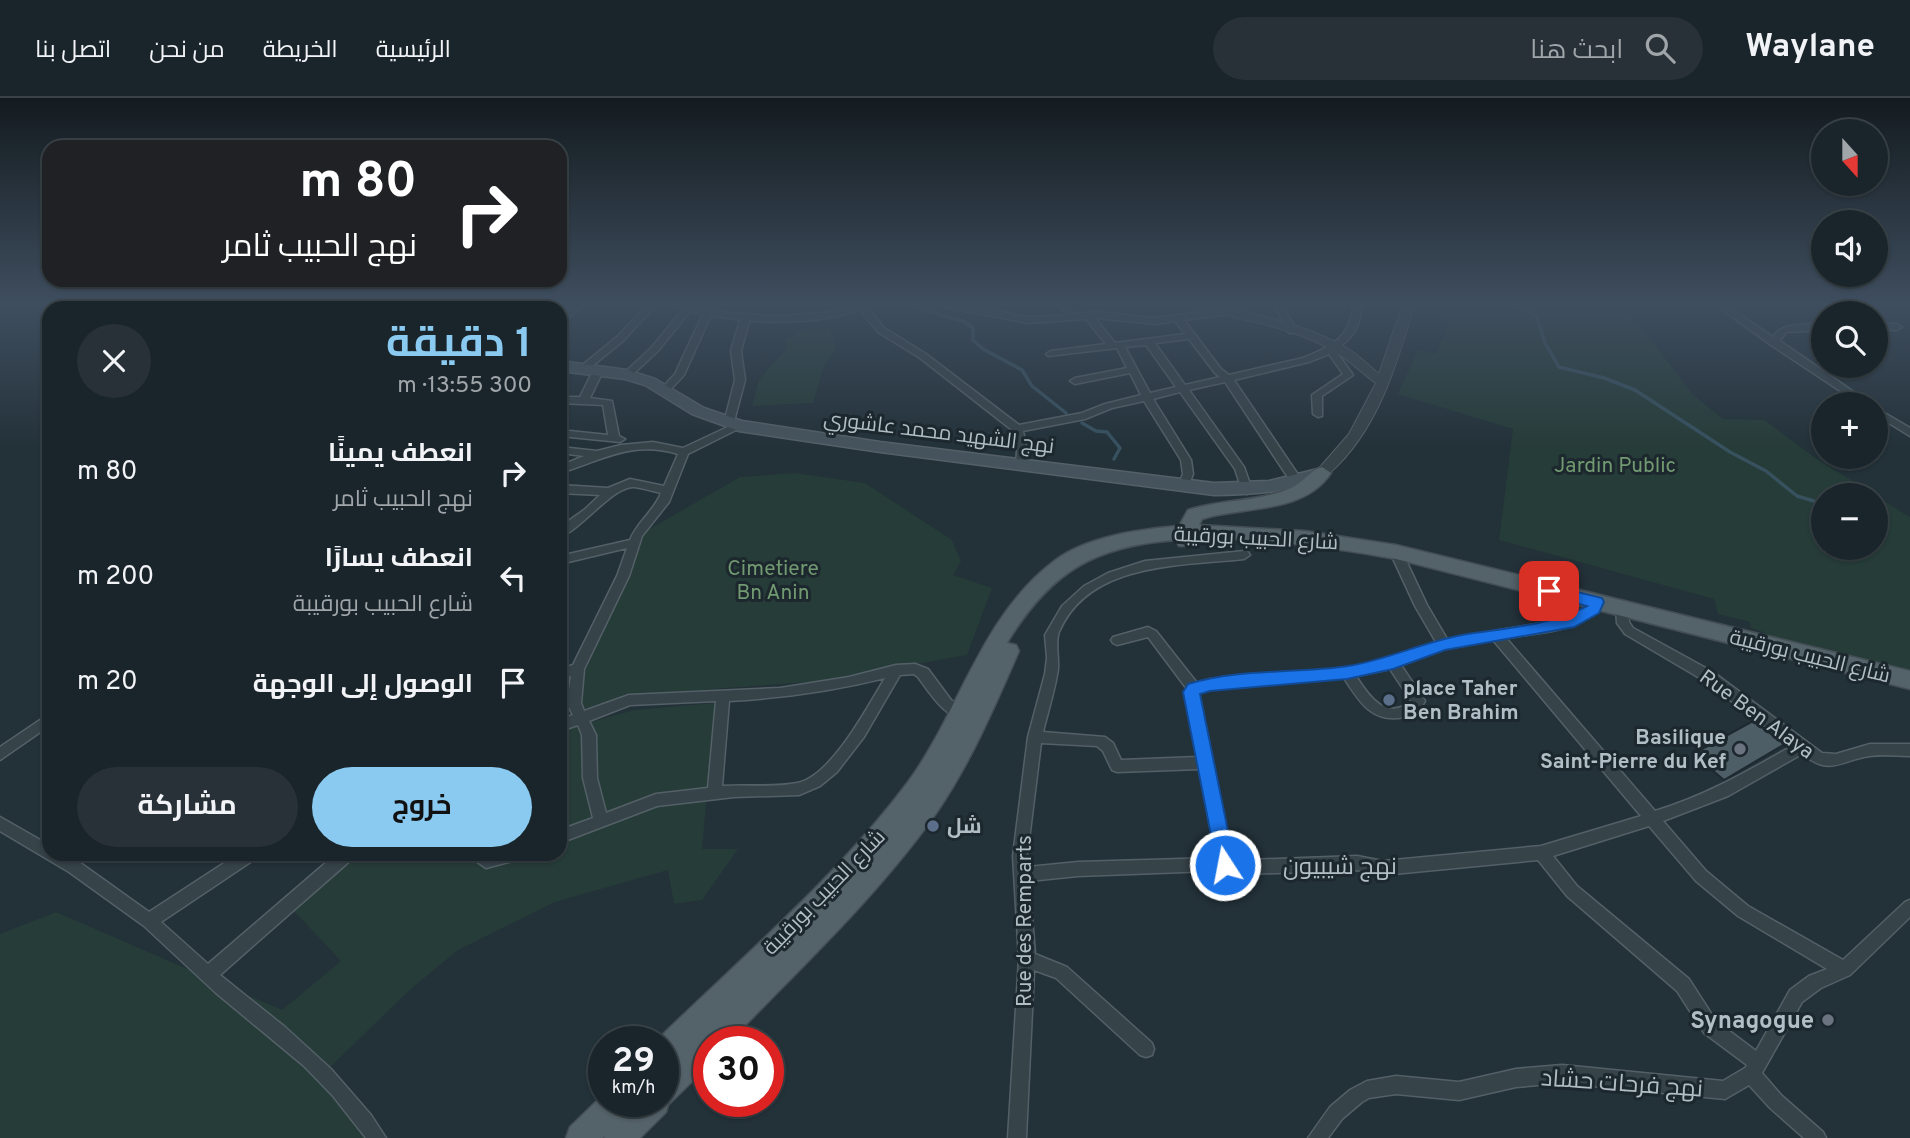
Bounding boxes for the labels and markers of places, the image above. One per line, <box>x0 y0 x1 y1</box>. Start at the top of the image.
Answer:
pin <box>1519 561 1579 621</box>
place label: place Taher Ben Brahim <box>1403 676 1519 727</box>
marker: place Taher Ben Brahim <box>1381 692 1397 708</box>
place label: Basilique Saint-Pierre du Kef <box>1540 725 1726 776</box>
marker: Basilique Saint-Pierre du Kef <box>1732 741 1748 757</box>
place label: شل <box>947 814 982 841</box>
marker: شل <box>925 818 941 834</box>
place label: Synagogue <box>1690 1007 1814 1037</box>
marker: Synagogue <box>1820 1012 1836 1028</box>

